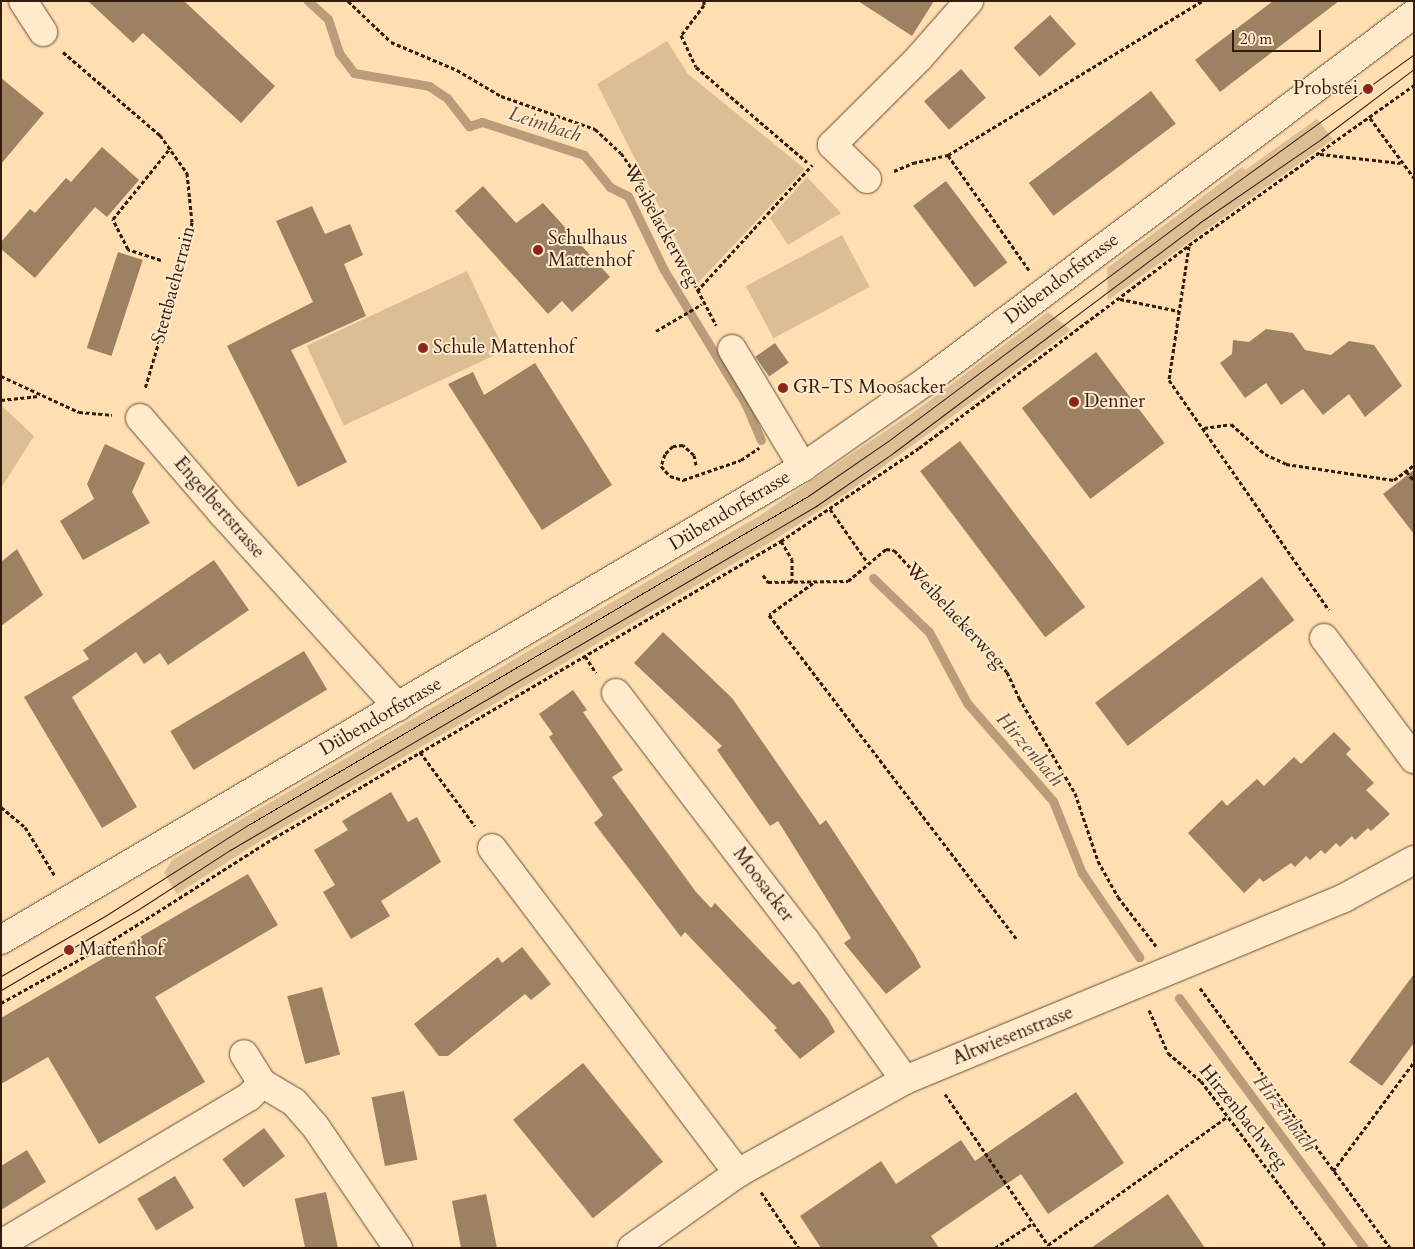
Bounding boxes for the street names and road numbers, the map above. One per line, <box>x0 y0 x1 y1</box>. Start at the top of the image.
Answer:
street label: Weibelackerweg <box>618 161 704 291</box>
street label: Stettbacherrain <box>147 224 201 346</box>
street label: Dübendorfstrasse <box>1000 229 1124 329</box>
street label: Engelbertstrasse <box>169 453 269 563</box>
street label: Dübendorfstrasse <box>665 466 795 556</box>
street label: Weibelackerweg <box>900 559 1010 673</box>
street label: Dübendorfstrasse <box>316 673 446 761</box>
street label: Moosacker <box>728 843 798 927</box>
street label: Altwiesenstrasse <box>949 1001 1077 1071</box>
street label: Hirzenbachweg <box>1194 1060 1292 1174</box>

